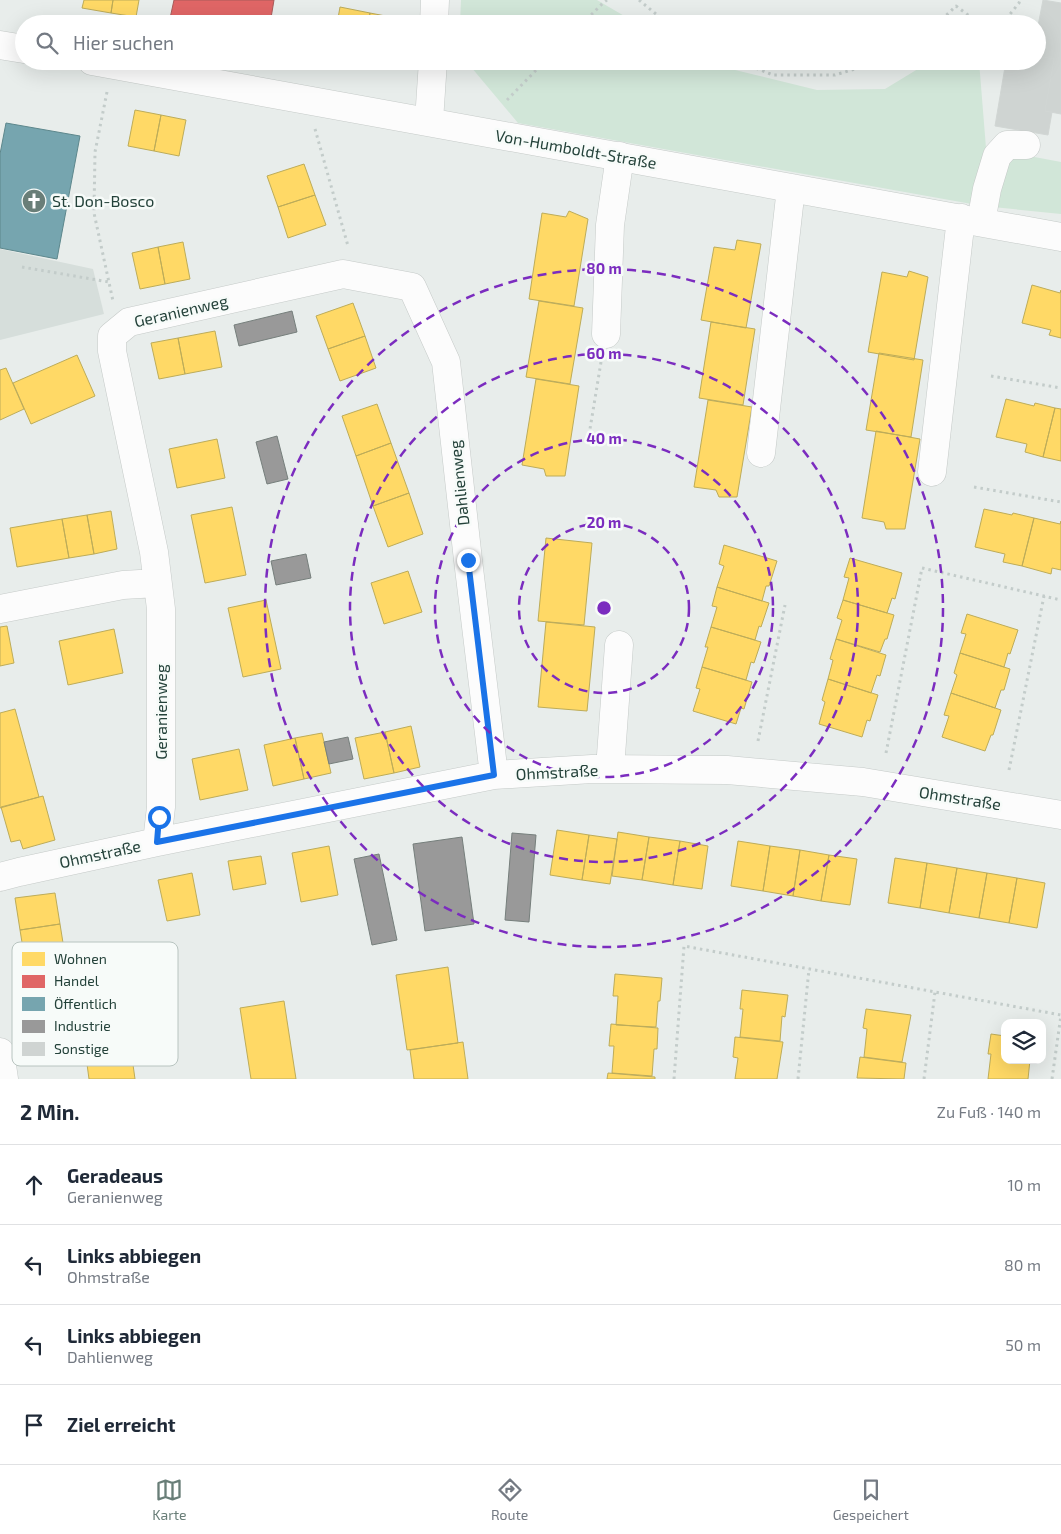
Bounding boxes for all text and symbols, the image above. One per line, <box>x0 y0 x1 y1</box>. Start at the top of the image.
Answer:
search box <box>15 15 1046 70</box>
icon: search <box>33 29 61 57</box>
text: Hier suchen <box>73 31 174 54</box>
street label: Von-Humboldt-Straße <box>494 125 658 172</box>
church icon: St. Don-Bosco <box>21 188 47 214</box>
place label: St. Don-Bosco <box>52 191 154 210</box>
text: 80 m <box>586 259 622 277</box>
street label: Geranienweg <box>132 290 230 331</box>
text: 60 m <box>587 344 621 362</box>
text: 40 m <box>586 429 622 447</box>
street label: Dahlienweg <box>445 439 472 527</box>
text: 20 m <box>587 513 621 531</box>
route end <box>457 549 480 572</box>
centre of rings <box>595 599 613 617</box>
street label: Geranienweg <box>151 664 170 760</box>
street label: Ohmstraße <box>515 760 599 783</box>
street label: Ohmstraße <box>918 782 1002 813</box>
route start <box>148 806 171 829</box>
street label: Ohmstraße <box>57 836 142 871</box>
legend <box>12 942 178 1066</box>
text: Wohnen <box>54 950 107 967</box>
text: Handel <box>54 972 100 989</box>
text: Öffentlich <box>54 995 117 1012</box>
text: Industrie <box>54 1017 111 1034</box>
map controls <box>1001 1019 1046 1064</box>
button: layers <box>1001 1019 1046 1064</box>
text: Sonstige <box>54 1040 109 1057</box>
text: 2 Min. <box>20 1099 80 1124</box>
text: Zu Fuß · 140 m <box>937 1102 1041 1121</box>
text: Geradeaus <box>67 1164 163 1187</box>
icon: ahead <box>20 1171 48 1199</box>
text: 10 m <box>1007 1175 1041 1194</box>
text: Geranienweg <box>67 1187 163 1206</box>
text: Links abbiegen <box>67 1244 201 1267</box>
icon: left <box>20 1251 48 1279</box>
text: 80 m <box>1004 1255 1041 1274</box>
text: Ohmstraße <box>67 1267 150 1286</box>
text: Links abbiegen <box>67 1324 201 1347</box>
icon: left <box>20 1331 48 1359</box>
text: 50 m <box>1005 1335 1041 1354</box>
text: Dahlienweg <box>67 1347 153 1366</box>
icon: arrive <box>20 1411 48 1439</box>
text: Ziel erreicht <box>67 1413 176 1436</box>
tab: Karte <box>152 1476 187 1523</box>
tab: Route <box>491 1476 528 1523</box>
tab: Gespeichert <box>833 1476 909 1523</box>

